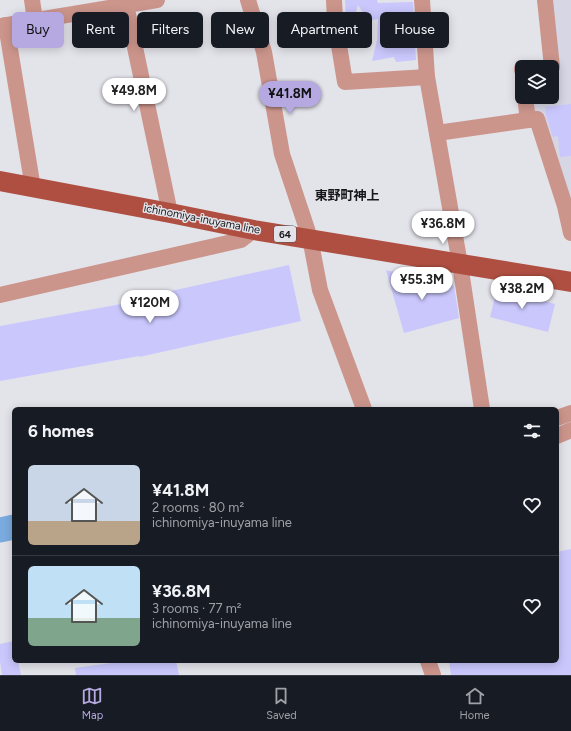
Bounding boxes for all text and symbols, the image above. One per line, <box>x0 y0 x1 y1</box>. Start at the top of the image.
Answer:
chip: Buy <box>12 12 64 48</box>
chip: Rent <box>72 12 129 48</box>
chip: Filters <box>137 12 203 48</box>
chip: New <box>211 12 269 48</box>
chip: Apartment <box>277 12 372 48</box>
chip: House <box>380 12 449 48</box>
map controls <box>515 60 559 104</box>
button: layers <box>515 60 559 104</box>
pin: ¥49.8M <box>101 78 167 112</box>
pin: ¥41.8M <box>257 81 323 115</box>
text: ¥49.8M <box>111 83 157 98</box>
text: ¥41.8M <box>268 86 312 101</box>
district label: 東野町神上 <box>314 188 380 203</box>
street label: ichinomiya-inuyama line <box>143 201 261 237</box>
pin: ¥36.8M <box>410 211 476 245</box>
text: ¥36.8M <box>421 216 465 231</box>
road number: 64 <box>274 226 296 242</box>
pin: ¥55.3M <box>389 267 455 301</box>
text: ¥55.3M <box>400 272 444 287</box>
pin: ¥38.2M <box>489 276 555 310</box>
text: ¥38.2M <box>500 281 544 296</box>
pin: ¥120M <box>122 290 178 324</box>
text: ¥120M <box>130 295 170 310</box>
icon: filters <box>521 420 543 442</box>
text: 6 homes <box>28 421 94 441</box>
text: ¥41.8M <box>152 480 209 500</box>
icon: home <box>60 481 108 529</box>
icon: heart <box>521 494 543 516</box>
text: 2 rooms · 80 m² <box>152 500 244 515</box>
text: ichinomiya-inuyama line <box>152 515 292 530</box>
text: ¥36.8M <box>152 581 211 601</box>
icon: home <box>60 582 108 630</box>
icon: heart <box>521 595 543 617</box>
text: 3 rooms · 77 m² <box>152 601 242 616</box>
text: ichinomiya-inuyama line <box>152 616 292 631</box>
tab: Map <box>81 685 103 722</box>
tab: Saved <box>266 685 297 722</box>
tab: Home <box>460 685 490 722</box>

